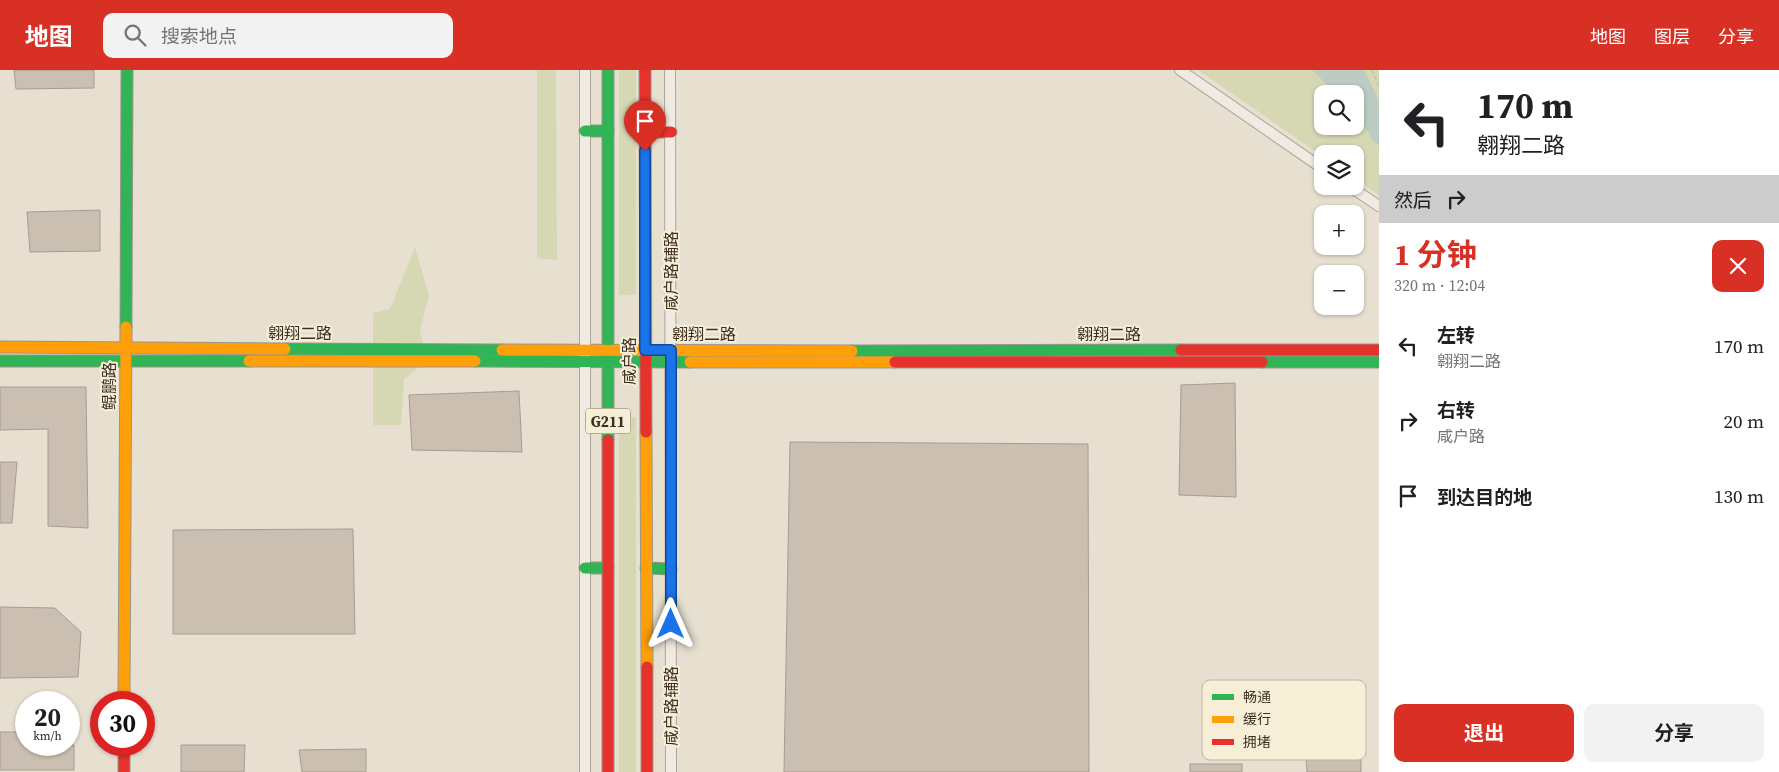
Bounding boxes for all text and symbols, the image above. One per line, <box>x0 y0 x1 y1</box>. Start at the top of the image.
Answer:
search box <box>103 13 453 58</box>
text: 地图 <box>25 20 73 53</box>
icon: search <box>121 21 149 49</box>
text: 搜索地点 <box>161 23 237 49</box>
text: 地图 <box>1590 24 1626 49</box>
text: 图层 <box>1654 24 1690 49</box>
text: 分享 <box>1718 24 1754 49</box>
text: 170 m <box>1477 82 1573 130</box>
map controls <box>1314 85 1364 315</box>
button: search <box>1314 85 1364 135</box>
icon: left <box>1394 90 1459 155</box>
pin <box>624 100 666 151</box>
icon: arrive <box>631 107 659 135</box>
text: 翱翔二路 <box>1477 130 1565 160</box>
button: layers <box>1314 145 1364 195</box>
icon: right <box>1442 185 1470 213</box>
text: 然后 <box>1394 187 1432 213</box>
button: + <box>1314 205 1364 255</box>
street label: 咸户路辅路 <box>660 231 682 311</box>
text: 1 分钟 <box>1394 234 1477 275</box>
button: close <box>1712 240 1764 292</box>
button: − <box>1314 265 1364 315</box>
text: 320 m · 12:04 <box>1394 274 1485 296</box>
street label: 翱翔二路 <box>268 322 332 344</box>
text: 左转 <box>1437 322 1475 348</box>
street label: 翱翔二路 <box>672 323 736 345</box>
street label: 翱翔二路 <box>1077 323 1141 345</box>
icon: left <box>1394 332 1422 360</box>
text: 170 m <box>1714 333 1764 359</box>
street label: 咸户路 <box>618 337 640 385</box>
text: 翱翔二路 <box>1437 350 1501 372</box>
street label: 鲲鹏路 <box>98 362 120 410</box>
text: 右转 <box>1437 397 1475 423</box>
icon: right <box>1394 407 1422 435</box>
road number: G211 <box>586 408 630 434</box>
text: 20 m <box>1723 408 1764 434</box>
text: 咸户路 <box>1437 425 1485 447</box>
icon: arrive <box>1394 482 1422 510</box>
text: 130 m <box>1714 483 1764 509</box>
text: 到达目的地 <box>1437 484 1532 510</box>
position arrow <box>644 597 696 649</box>
street label: 咸户路辅路 <box>660 666 682 746</box>
legend <box>1202 680 1366 760</box>
text: 畅通 <box>1243 687 1271 707</box>
speed limit sign: 30 <box>90 691 155 756</box>
text: 20 <box>34 700 61 734</box>
button: 退出 <box>1394 704 1574 762</box>
button: 分享 <box>1584 704 1764 762</box>
text: 缓行 <box>1243 709 1271 729</box>
text: km/h <box>33 728 62 744</box>
text: 拥堵 <box>1243 732 1271 752</box>

